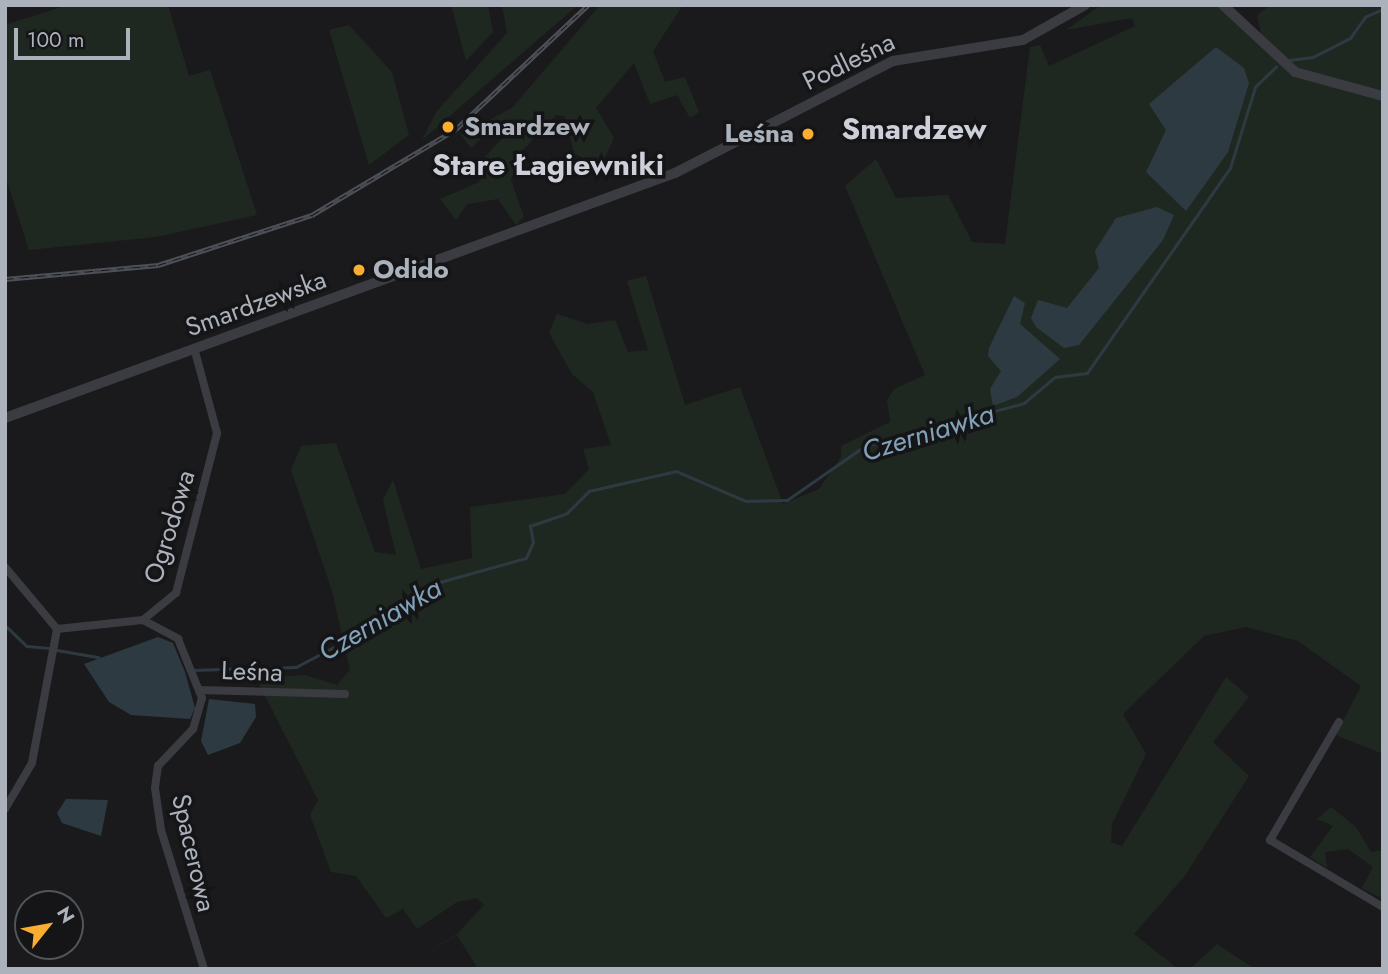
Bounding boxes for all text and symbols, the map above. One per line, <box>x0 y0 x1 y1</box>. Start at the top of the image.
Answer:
scale bar <box>18 14 133 58</box>
text: 100 m <box>27 25 84 55</box>
street label: Podleśna <box>798 26 900 98</box>
place label: Smardzew <box>464 111 590 143</box>
district label: Smardzew <box>841 111 987 147</box>
marker: Smardzew <box>438 117 458 137</box>
place label: Leśna <box>725 118 794 150</box>
marker: Leśna <box>800 126 816 142</box>
district label: Stare Łagiewniki <box>432 147 664 183</box>
place label: Odido <box>373 254 449 286</box>
marker: Odido <box>351 262 367 278</box>
street label: Smardzewska <box>181 264 331 344</box>
water label: Czerniawka <box>858 397 998 469</box>
street label: Ogrodowa <box>138 467 202 587</box>
water label: Czerniawka <box>312 571 448 669</box>
street label: Leśna <box>221 655 283 689</box>
street label: Spacerowa <box>164 791 222 915</box>
north arrow <box>14 890 84 960</box>
text: N <box>50 902 81 928</box>

